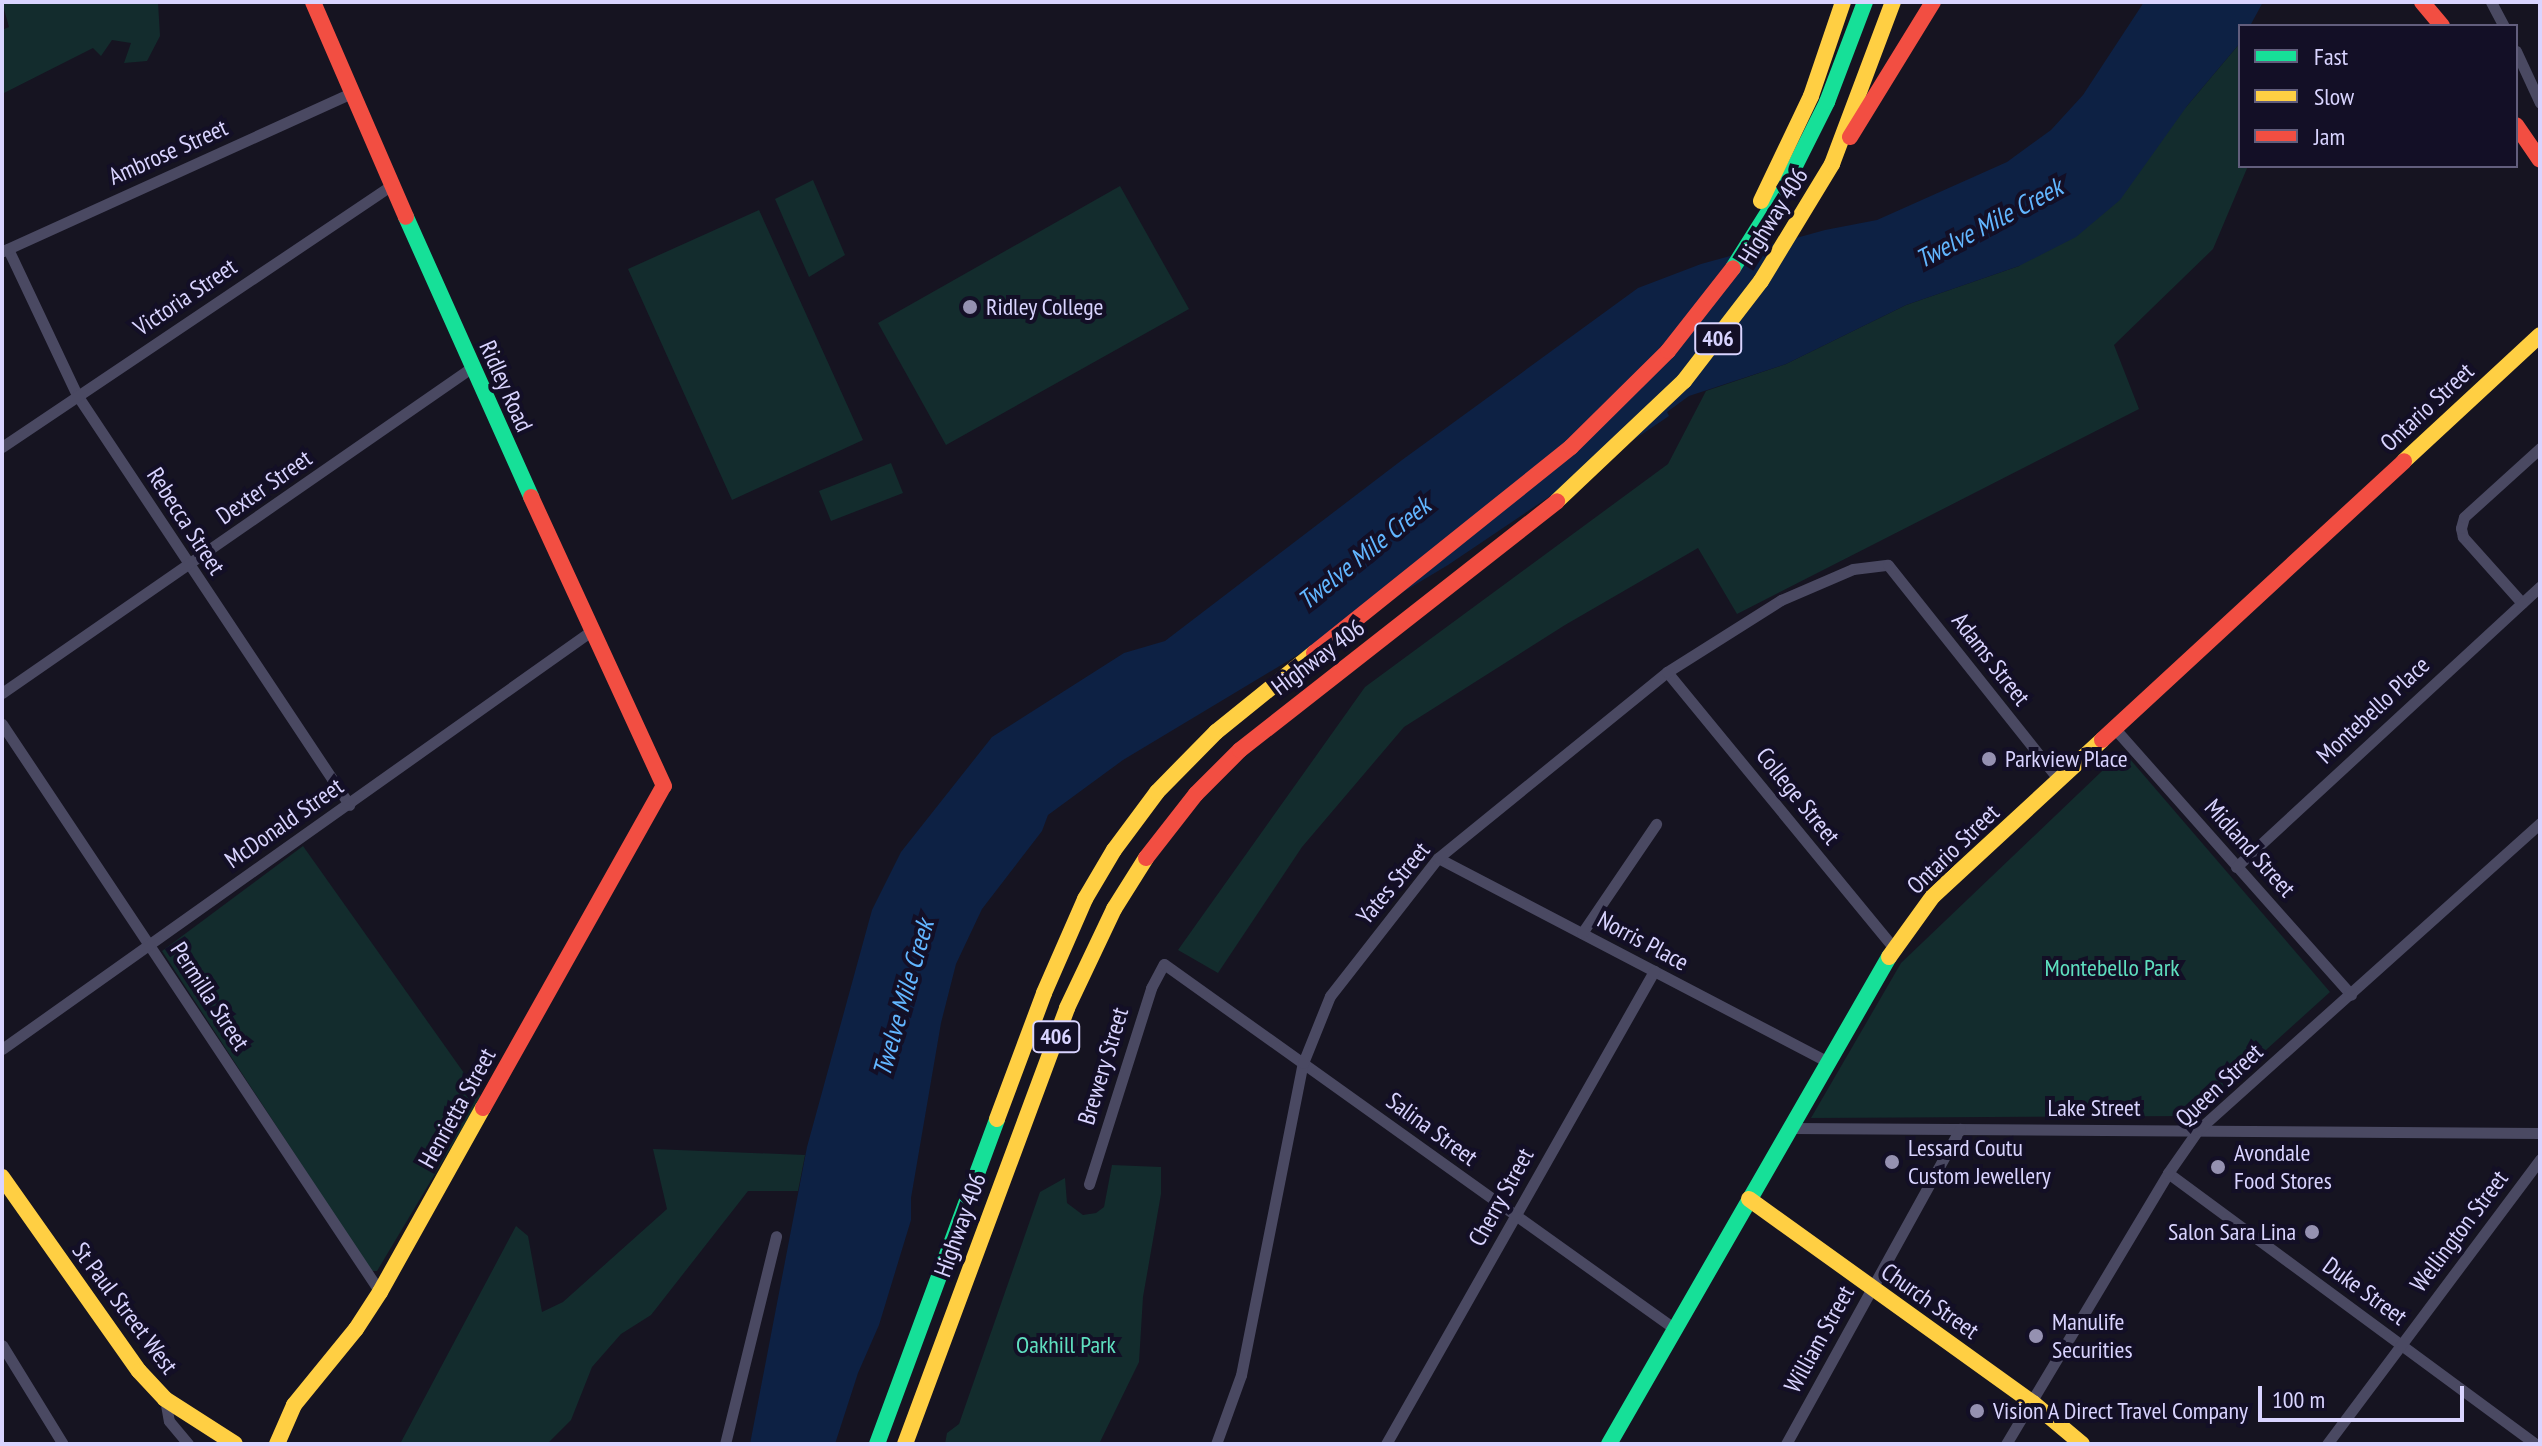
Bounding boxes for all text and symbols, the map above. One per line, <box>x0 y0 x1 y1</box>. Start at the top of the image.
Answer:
legend <box>2238 24 2518 168</box>
text: Fast <box>2314 41 2348 72</box>
text: Slow <box>2314 81 2354 112</box>
street label: Ambrose Street <box>104 113 232 191</box>
text: Jam <box>2314 121 2345 152</box>
street label: Highway 406 <box>1732 162 1814 270</box>
water label: Twelve Mile Creek <box>1910 171 2068 275</box>
street label: Victoria Street <box>128 252 242 342</box>
place label: Ridley College <box>986 293 1104 321</box>
marker: Ridley College <box>961 298 979 316</box>
road number: 406 <box>1694 321 1742 357</box>
street label: Ridley Road <box>473 336 539 436</box>
street label: Ontario Street <box>2374 357 2480 457</box>
street label: Dexter Street <box>211 444 317 530</box>
street label: Rebecca Street <box>141 462 231 580</box>
water label: Twelve Mile Creek <box>1291 490 1437 616</box>
street label: Adams Street <box>1946 607 2036 711</box>
street label: Highway 406 <box>1266 613 1370 701</box>
street label: Montebello Place <box>2311 651 2435 769</box>
street label: College Street <box>1750 742 1846 850</box>
place label: Parkview Place <box>2005 745 2128 773</box>
marker: Parkview Place <box>1980 750 1998 768</box>
street label: McDonald Street <box>219 772 349 874</box>
street label: Midland Street <box>2199 793 2301 903</box>
street label: Ontario Street <box>1901 798 2005 900</box>
street label: Yates Street <box>1350 836 1436 930</box>
street label: Norris Place <box>1593 905 1693 977</box>
water label: Twelve Mile Creek <box>866 916 940 1080</box>
street label: Permilla Street <box>164 937 256 1055</box>
park label: Montebello Park <box>2044 954 2180 982</box>
street label: Brewery Street <box>1071 1004 1135 1128</box>
road number: 406 <box>1032 1019 1080 1055</box>
street label: Queen Street <box>2169 1037 2269 1133</box>
street label: Henrietta Street <box>412 1043 502 1173</box>
street label: Salina Street <box>1381 1086 1483 1172</box>
street label: Lake Street <box>2048 1094 2140 1122</box>
place label: Lessard Coutu Custom Jewellery <box>1908 1134 2051 1190</box>
place label: Avondale Food Stores <box>2234 1139 2332 1195</box>
street label: Cherry Street <box>1462 1143 1540 1251</box>
marker: Lessard Coutu Custom Jewellery <box>1883 1153 1901 1171</box>
marker: Avondale Food Stores <box>2209 1158 2227 1176</box>
street label: Wellington Street <box>2404 1165 2514 1297</box>
street label: Highway 406 <box>928 1169 992 1281</box>
place label: Salon Sara Lina <box>2168 1218 2296 1246</box>
marker: Salon Sara Lina <box>2303 1223 2321 1241</box>
street label: St Paul Street West <box>66 1236 184 1380</box>
street label: Duke Street <box>2317 1251 2413 1331</box>
street label: Church Street <box>1876 1257 1984 1345</box>
street label: William Street <box>1778 1281 1860 1397</box>
place label: Manulife Securities <box>2052 1308 2133 1364</box>
marker: Manulife Securities <box>2027 1327 2045 1345</box>
park label: Oakhill Park <box>1016 1331 1116 1359</box>
scale bar <box>2262 1370 2468 1420</box>
text: 100 m <box>2272 1384 2325 1415</box>
place label: Vision A Direct Travel Company <box>1993 1397 2250 1425</box>
marker: Vision A Direct Travel Company <box>1968 1402 1986 1420</box>

